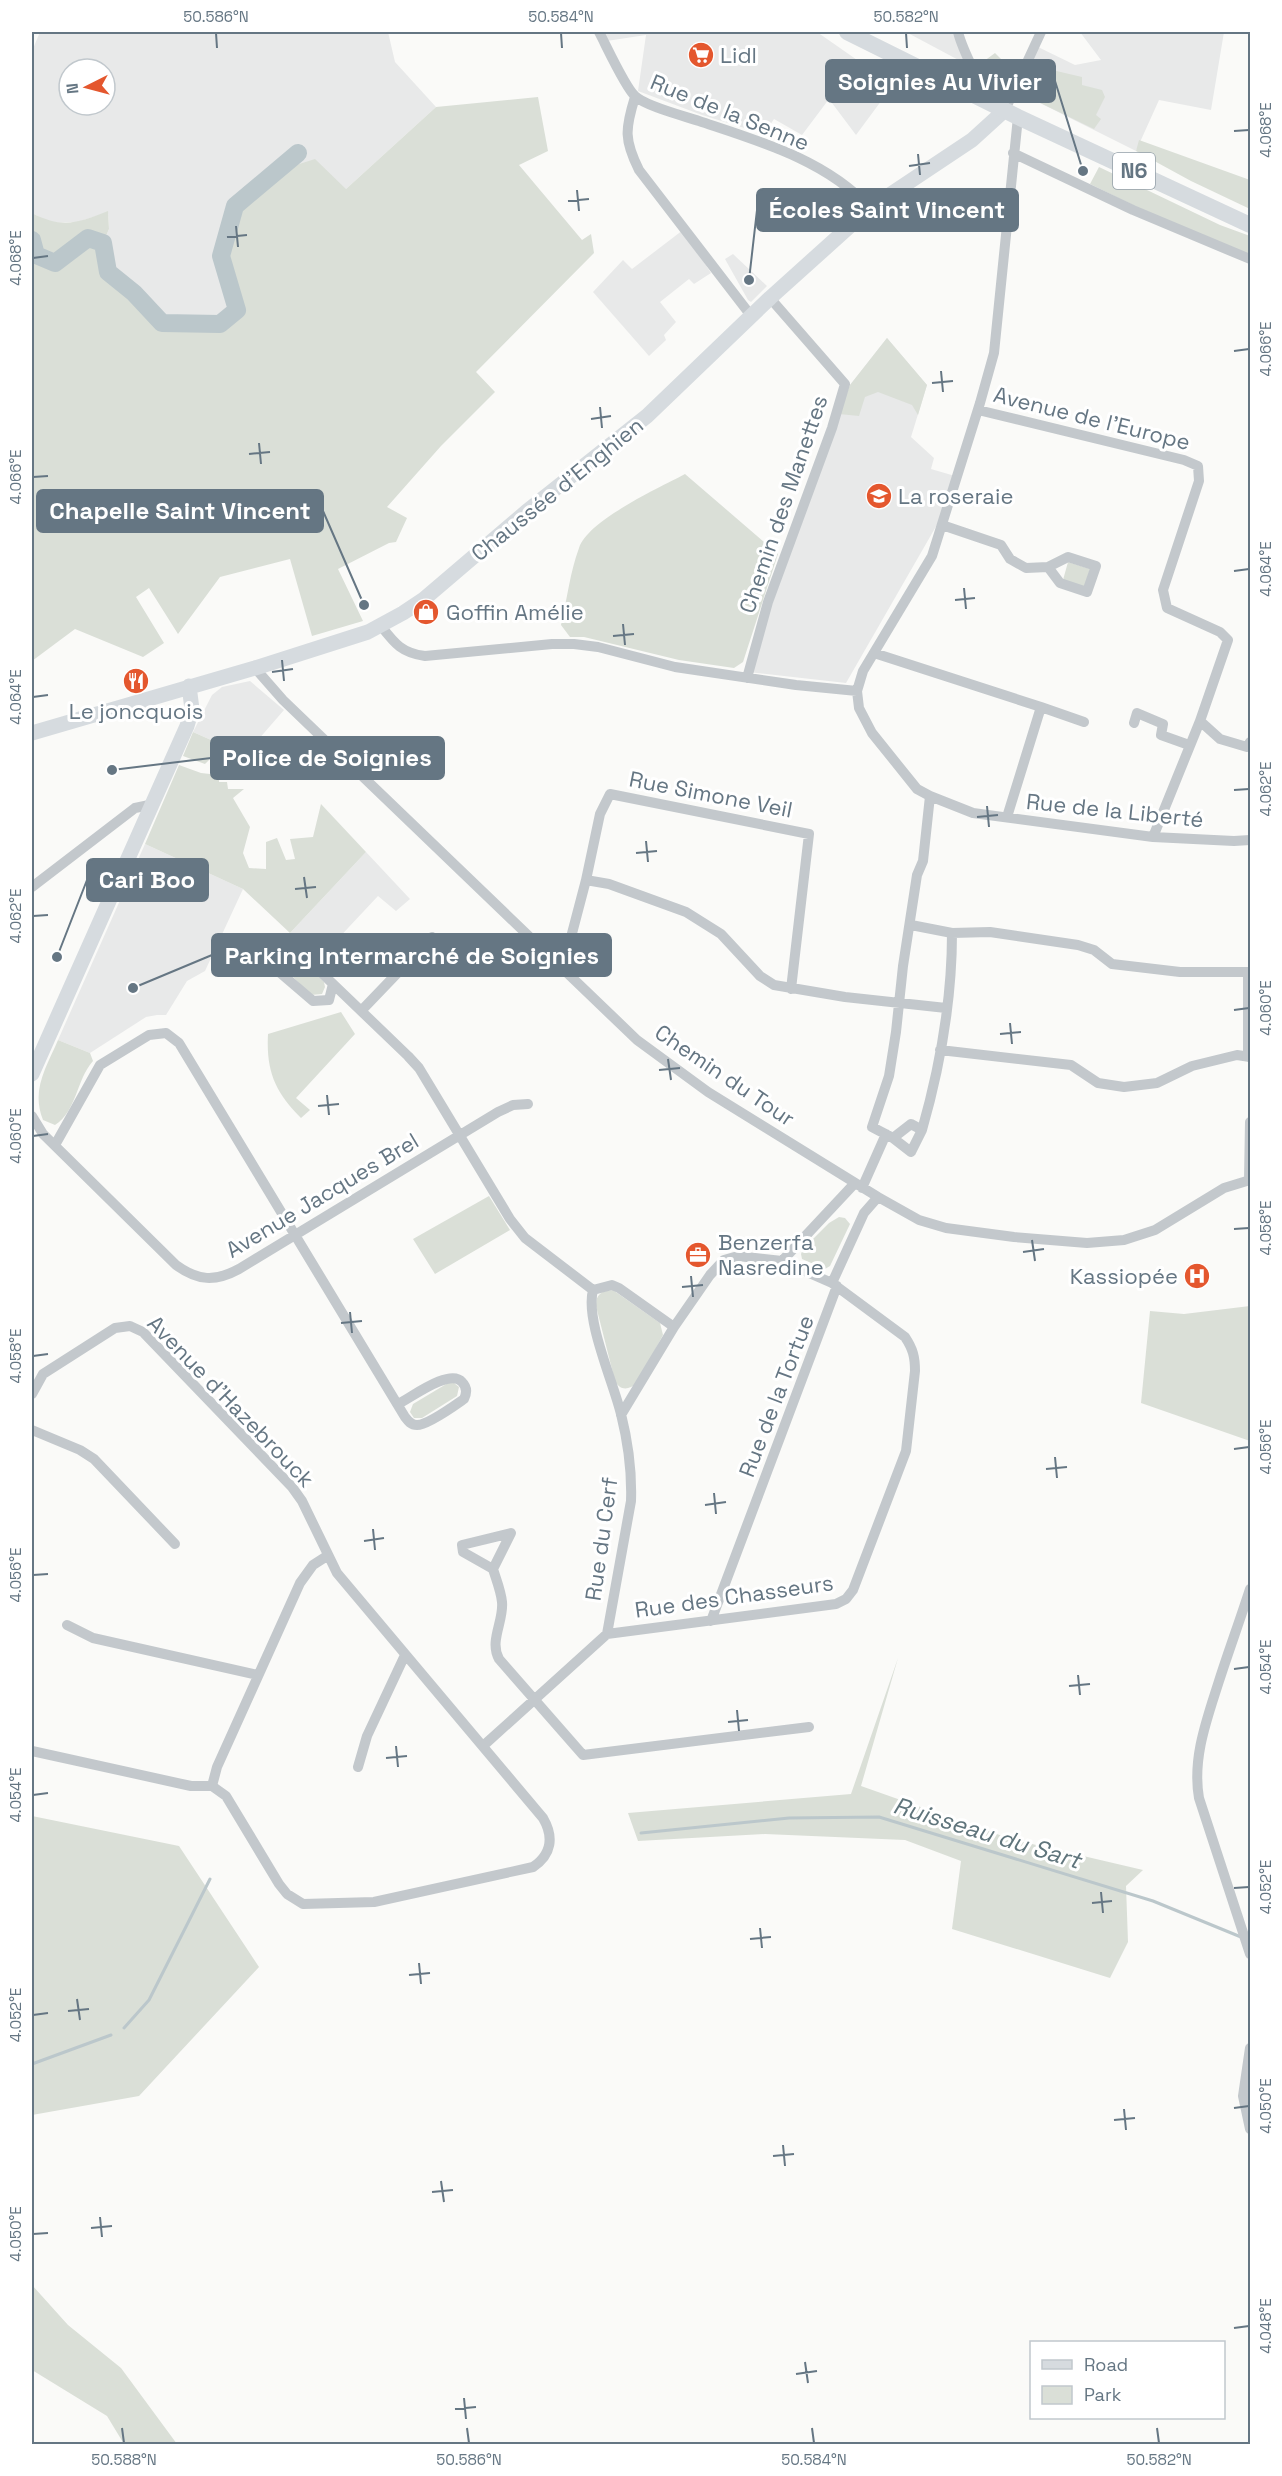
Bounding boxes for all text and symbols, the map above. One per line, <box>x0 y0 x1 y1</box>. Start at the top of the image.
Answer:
text: 50.586°N <box>183 7 249 26</box>
text: 50.584°N <box>528 7 594 26</box>
text: 50.582°N <box>873 7 939 26</box>
supermarket icon: Lidl <box>686 40 716 70</box>
place label: Lidl <box>720 41 757 69</box>
north arrow <box>57 57 117 117</box>
callout: Soignies Au Vivier <box>826 60 1055 102</box>
text: Soignies Au Vivier <box>838 66 1042 97</box>
street label: Rue de la Senne <box>646 67 814 157</box>
text: N <box>62 82 84 95</box>
text: 4.068°E <box>1256 102 1275 158</box>
road number: N6 <box>1113 153 1155 189</box>
callout: Écoles Saint Vincent <box>757 189 1018 231</box>
text: Écoles Saint Vincent <box>769 194 1005 225</box>
text: 4.068°E <box>6 230 25 286</box>
text: 4.066°E <box>1256 321 1275 377</box>
street label: Avenue de l'Europe <box>991 380 1193 456</box>
street label: Chemin des Manettes <box>733 391 833 617</box>
street label: Chaussée d'Enghien <box>465 411 649 567</box>
text: 4.066°E <box>6 449 25 505</box>
school or university icon: La roseraie <box>864 481 894 511</box>
place label: La roseraie <box>898 482 1013 510</box>
callout: Chapelle Saint Vincent <box>37 490 323 532</box>
text: Chapelle Saint Vincent <box>49 495 311 526</box>
text: 4.064°E <box>1256 541 1275 597</box>
shop icon: Goffin Amélie <box>411 597 441 627</box>
place label: Goffin Amélie <box>446 598 584 626</box>
restaurant icon: Le joncquois <box>121 666 151 696</box>
text: 4.064°E <box>6 669 25 725</box>
place label: Le joncquois <box>69 697 203 725</box>
callout: Police de Soignies <box>211 737 444 779</box>
text: Police de Soignies <box>222 742 432 773</box>
text: 4.062°E <box>1256 762 1275 816</box>
street label: Rue Simone Veil <box>627 764 795 824</box>
street label: Rue de la Liberté <box>1025 787 1205 833</box>
callout: Cari Boo <box>87 859 208 901</box>
text: Cari Boo <box>99 864 195 895</box>
text: 4.062°E <box>6 889 25 943</box>
callout: Parking Intermarché de Soignies <box>212 934 611 976</box>
text: Parking Intermarché de Soignies <box>225 940 599 971</box>
text: 4.060°E <box>1256 980 1275 1036</box>
street label: Chemin du Tour <box>650 1018 800 1132</box>
text: 4.060°E <box>6 1108 25 1164</box>
street label: Avenue Jacques Brel <box>220 1126 424 1264</box>
text: 4.058°E <box>1256 1200 1275 1256</box>
place label: Benzerfa Nasredine <box>718 1228 824 1281</box>
office icon: Benzerfa Nasredine <box>683 1240 713 1270</box>
hospital icon: Kassiopée <box>1182 1261 1212 1291</box>
place label: Kassiopée <box>1070 1262 1178 1290</box>
street label: Avenue d'Hazebrouck <box>142 1309 320 1493</box>
street label: Rue de la Tortue <box>732 1311 820 1481</box>
text: 4.058°E <box>6 1328 25 1384</box>
text: 4.056°E <box>1256 1420 1275 1474</box>
street label: Rue du Cerf <box>578 1475 624 1603</box>
text: 4.056°E <box>6 1548 25 1602</box>
street label: Rue des Chasseurs <box>633 1568 835 1624</box>
text: 4.054°E <box>1256 1639 1275 1695</box>
text: 4.054°E <box>6 1767 25 1823</box>
water label: Ruisseau du Sart <box>890 1789 1087 1876</box>
text: 4.052°E <box>1256 1860 1275 1914</box>
text: 4.052°E <box>6 1988 25 2042</box>
text: 4.050°E <box>1256 2078 1275 2134</box>
text: 4.050°E <box>6 2206 25 2262</box>
text: 4.048°E <box>1256 2298 1275 2354</box>
legend <box>1030 2341 1225 2419</box>
text: Road <box>1084 2353 1128 2376</box>
text: Park <box>1084 2383 1122 2406</box>
text: 50.588°N <box>91 2450 157 2469</box>
text: 50.586°N <box>436 2450 502 2469</box>
text: 50.584°N <box>781 2450 847 2469</box>
text: 50.582°N <box>1126 2450 1192 2469</box>

